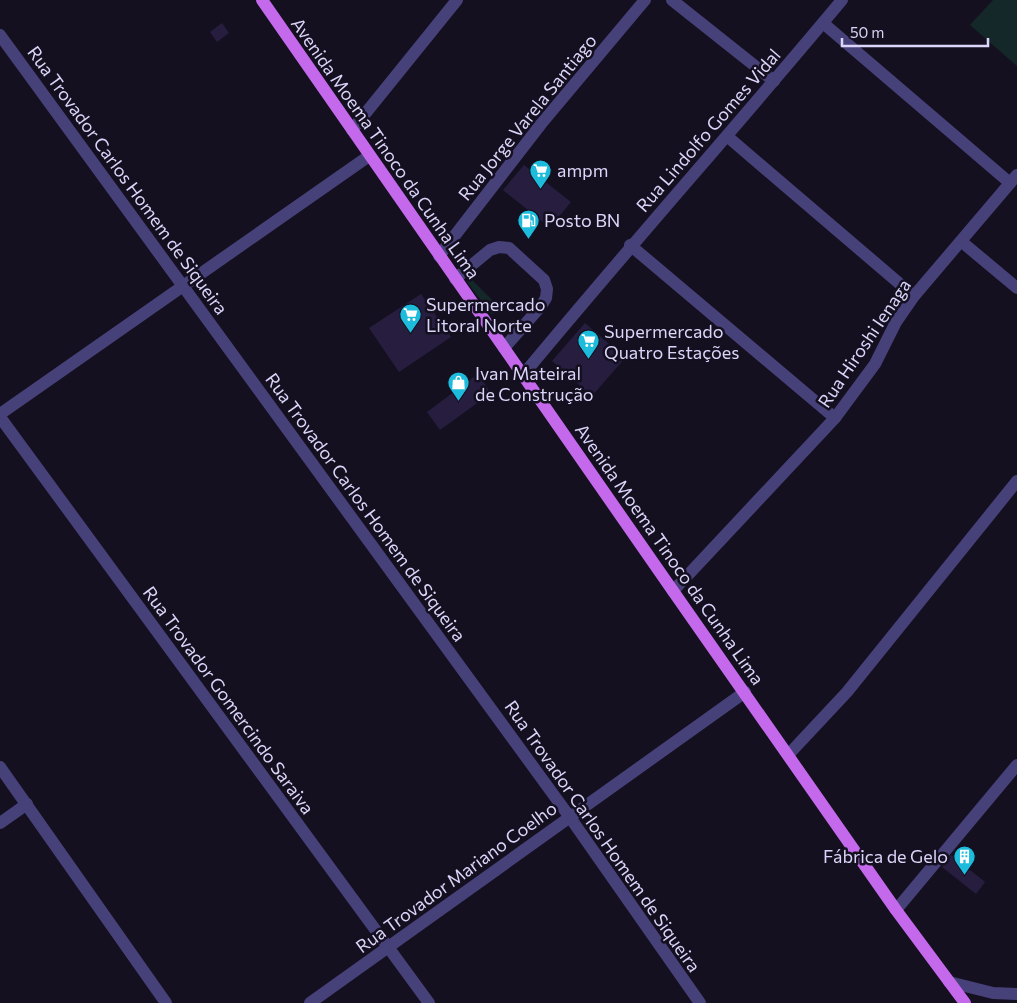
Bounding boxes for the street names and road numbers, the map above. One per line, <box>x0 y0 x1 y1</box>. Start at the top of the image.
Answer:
street label: Avenida Moema Tinoco da Cunha Lima <box>287 13 485 283</box>
street label: Rua Jorge Varela Santiago <box>453 30 601 204</box>
street label: Rua Trovador Carlos Homem de Siqueira <box>23 41 233 319</box>
street label: Rua Lindolfo Gomes Vidal <box>631 44 785 216</box>
street label: Rua Hiroshi Ienaga <box>813 275 915 411</box>
street label: Rua Trovador Carlos Homem de Siqueira <box>261 368 471 646</box>
street label: Avenida Moema Tinoco da Cunha Lima <box>571 419 769 689</box>
street label: Rua Trovador Gomercindo Saraiva <box>139 582 319 818</box>
street label: Rua Trovador Carlos Homem de Siqueira <box>500 696 706 976</box>
street label: Rua Trovador Mariano Coelho <box>351 797 561 957</box>

